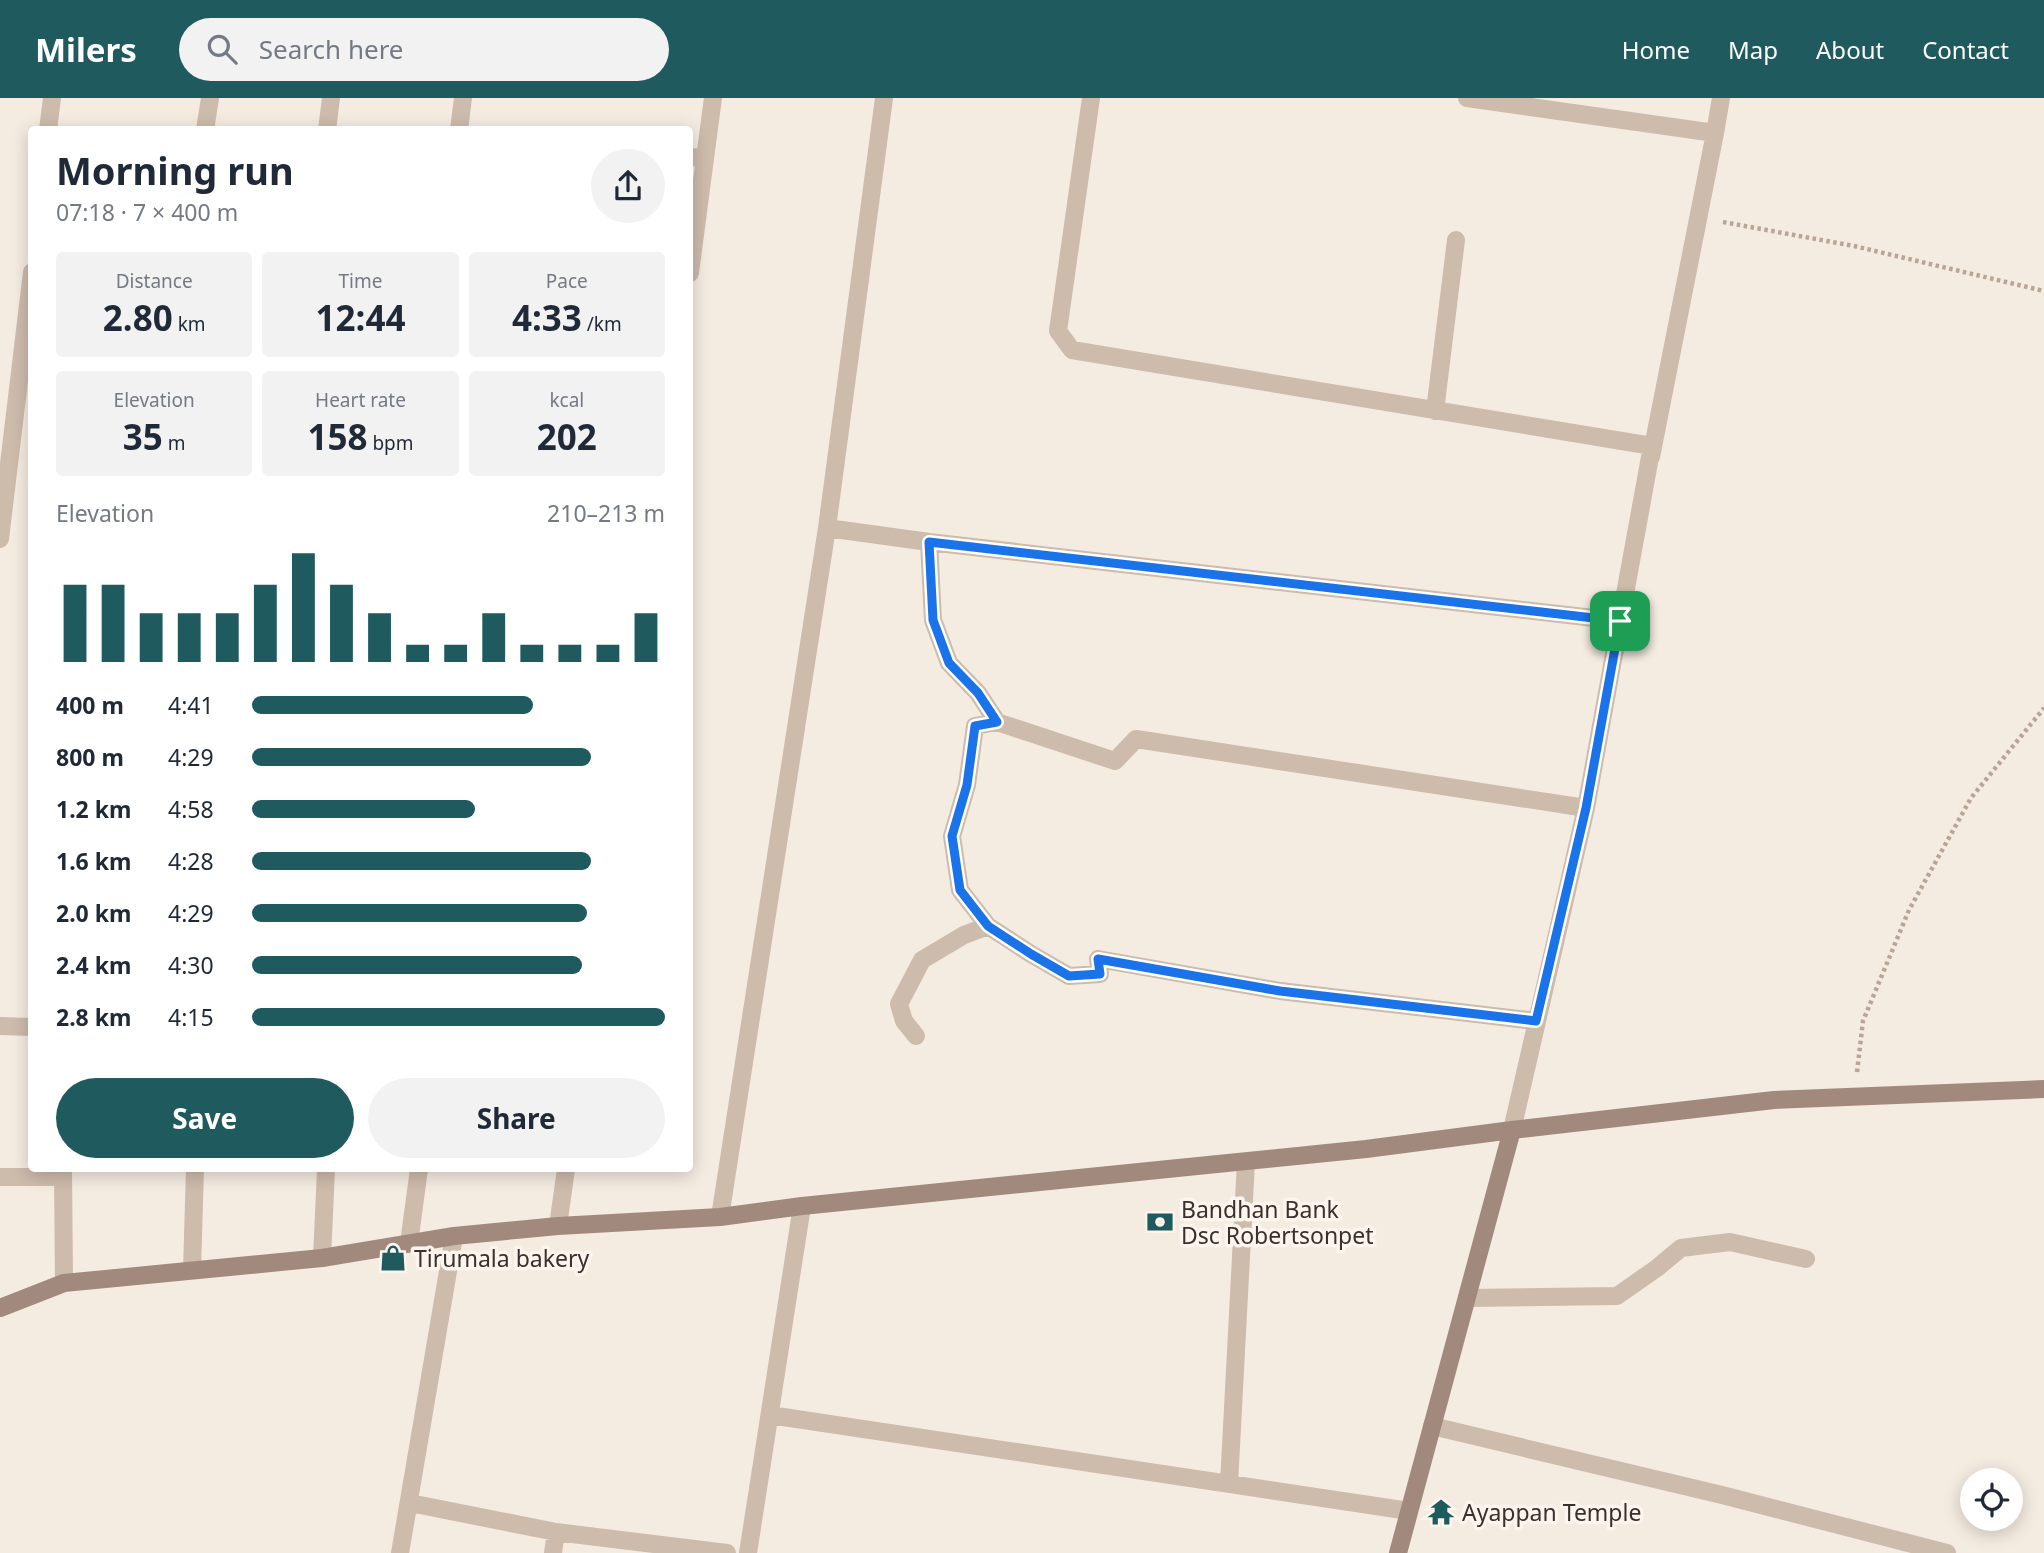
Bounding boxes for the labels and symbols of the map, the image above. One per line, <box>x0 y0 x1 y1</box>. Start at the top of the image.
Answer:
pin <box>1590 591 1650 651</box>
place label: Bandhan Bank Dsc Robertsonpet <box>1181 1193 1374 1251</box>
bank icon: Bandhan Bank Dsc Robertsonpet <box>1145 1207 1175 1237</box>
place label: Tirumala bakery <box>414 1242 589 1274</box>
shop icon: Tirumala bakery <box>378 1243 408 1273</box>
place label: Ayappan Temple <box>1462 1496 1641 1528</box>
temple icon: Ayappan Temple <box>1426 1497 1456 1527</box>

